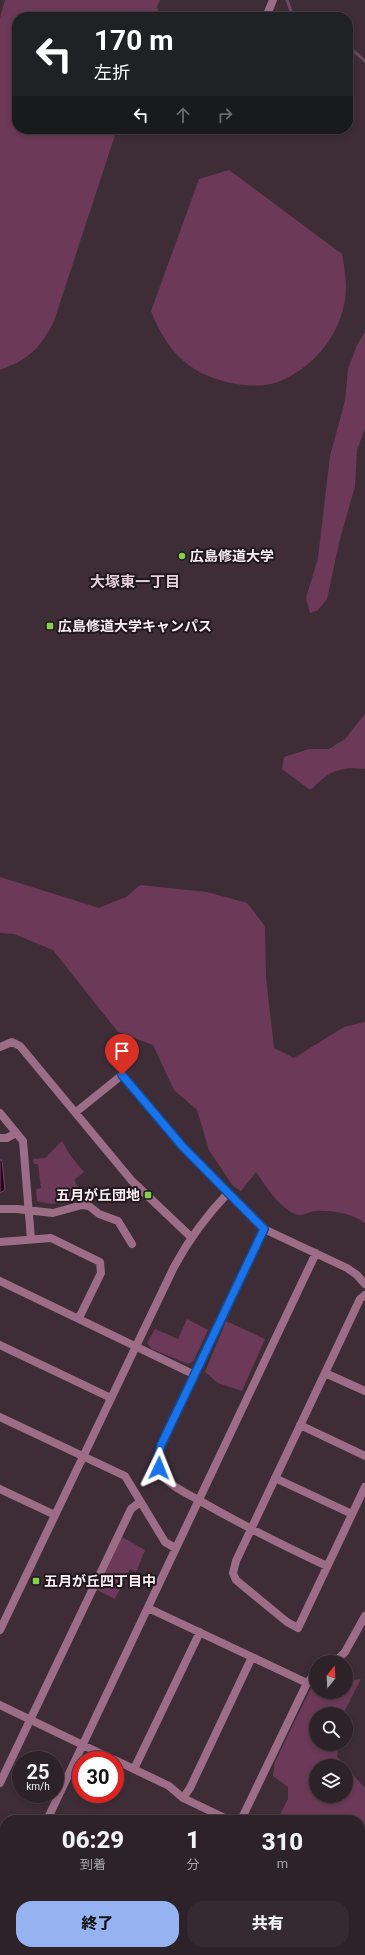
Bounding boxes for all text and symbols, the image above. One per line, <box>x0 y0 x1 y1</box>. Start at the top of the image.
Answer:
text: 170 m <box>94 24 173 57</box>
icon: left <box>28 28 80 80</box>
text: 左折 <box>94 62 130 83</box>
icon: left <box>130 104 152 126</box>
icon: ahead <box>172 104 194 126</box>
icon: right <box>214 104 236 126</box>
place label: 広島修道大学 <box>190 548 274 564</box>
marker: 広島修道大学 <box>177 551 187 561</box>
district label: 大塚東一丁目 <box>90 573 180 591</box>
place label: 広島修道大学キャンパス <box>58 618 212 634</box>
marker: 広島修道大学キャンパス <box>45 621 55 631</box>
pin <box>105 1034 139 1075</box>
icon: arrive <box>111 1040 133 1062</box>
place label: 五月が丘団地 <box>56 1187 140 1203</box>
marker: 五月が丘団地 <box>143 1190 153 1200</box>
position arrow <box>138 1447 180 1489</box>
place label: 五月が丘四丁目中 <box>44 1573 156 1589</box>
marker: 五月が丘四丁目中 <box>31 1576 41 1586</box>
north arrow <box>309 1655 353 1699</box>
map controls <box>309 1655 353 1803</box>
button: search <box>309 1707 353 1751</box>
speed limit sign: 30 <box>72 1751 124 1803</box>
button: layers <box>309 1759 353 1803</box>
text: 25 <box>27 1760 49 1784</box>
text: km/h <box>26 1781 50 1792</box>
text: 06:29 <box>62 1826 124 1854</box>
text: 1 <box>186 1826 200 1854</box>
text: 310 <box>262 1828 303 1856</box>
text: m <box>277 1856 288 1871</box>
text: 到着 <box>80 1857 106 1872</box>
text: 分 <box>186 1857 199 1872</box>
button: 終了 <box>16 1901 179 1947</box>
button: 共有 <box>187 1901 349 1947</box>

